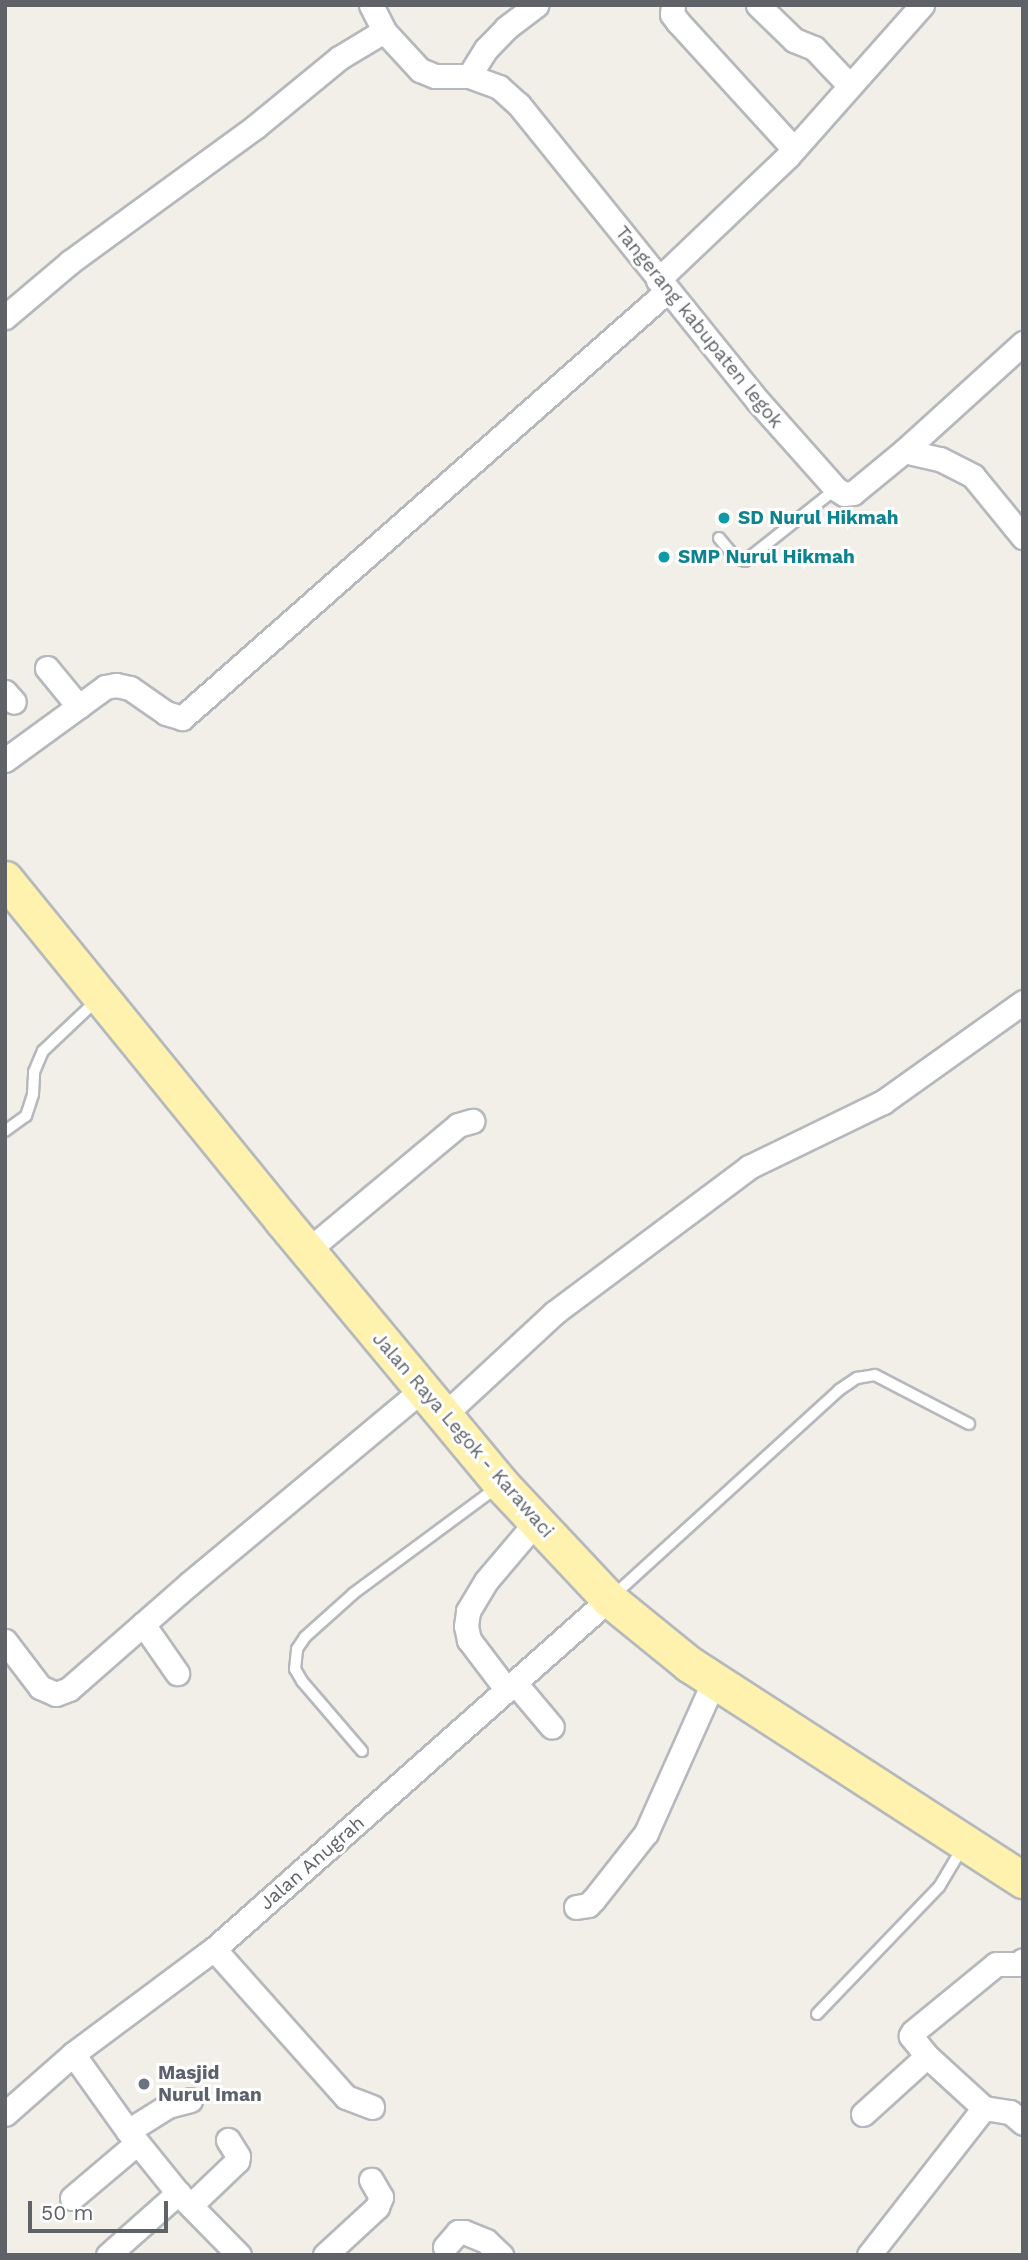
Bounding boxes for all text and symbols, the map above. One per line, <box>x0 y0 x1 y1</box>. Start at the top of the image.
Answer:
street label: Tangerang kabupaten legok <box>610 221 788 433</box>
place label: SD Nurul Hikmah <box>738 507 899 529</box>
marker: SD Nurul Hikmah <box>716 510 732 526</box>
place label: SMP Nurul Hikmah <box>678 546 855 568</box>
marker: SMP Nurul Hikmah <box>656 549 672 565</box>
street label: Jalan Raya Legok - Karawaci <box>367 1327 559 1543</box>
street label: Jalan Anugrah <box>255 1811 369 1915</box>
place label: Masjid Nurul Iman <box>158 2062 262 2106</box>
marker: Masjid Nurul Iman <box>136 2076 152 2092</box>
scale bar <box>32 2186 172 2230</box>
text: 50 m <box>41 2200 93 2225</box>

